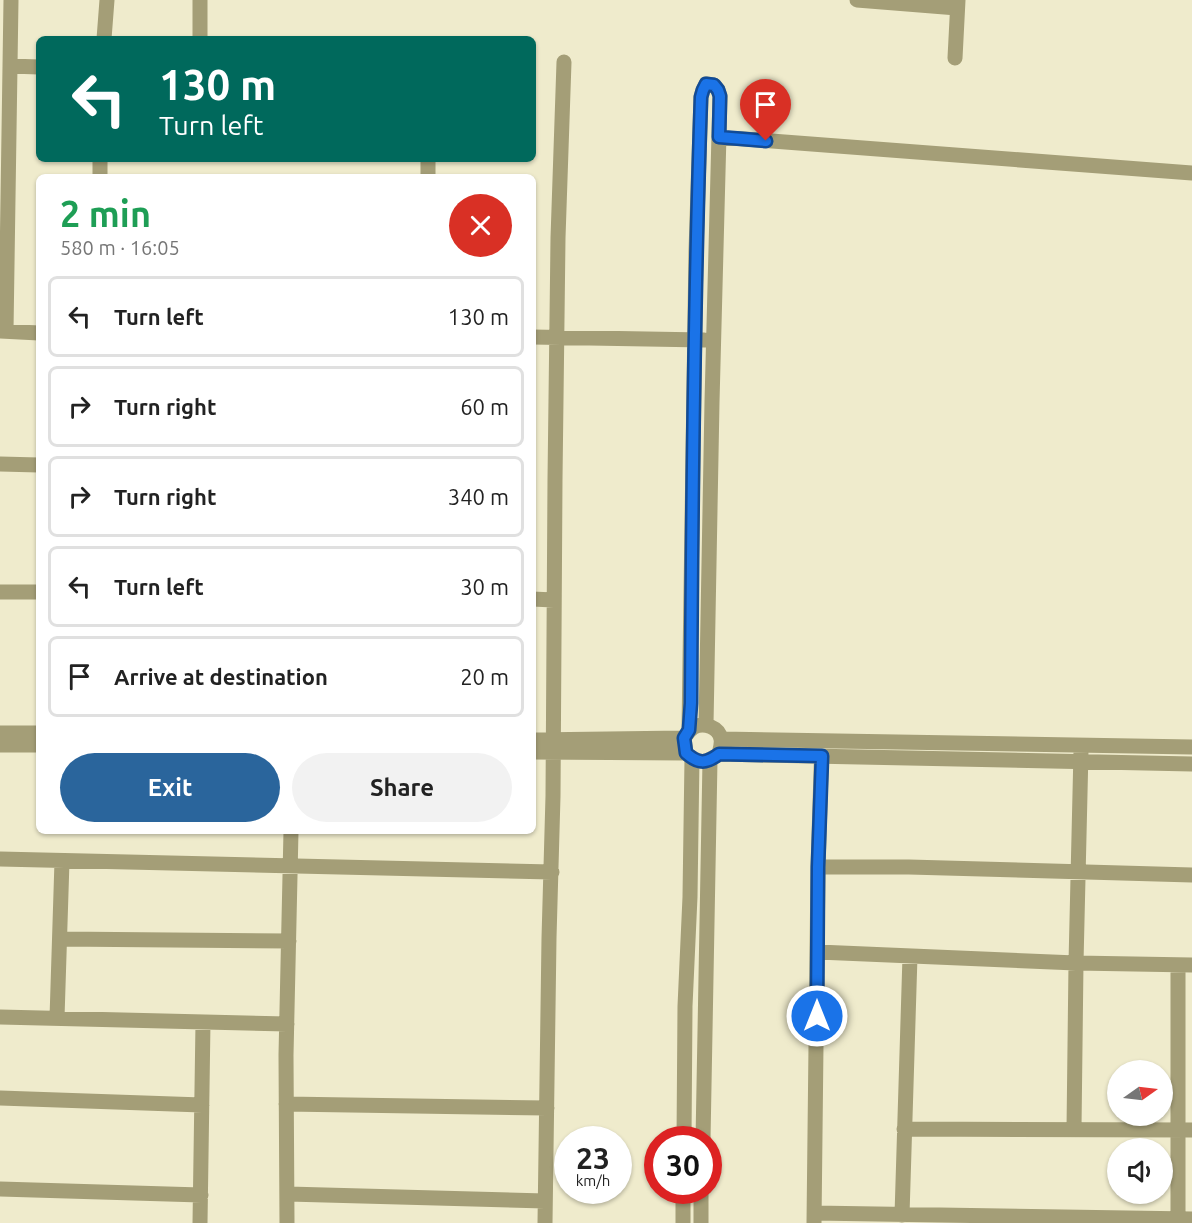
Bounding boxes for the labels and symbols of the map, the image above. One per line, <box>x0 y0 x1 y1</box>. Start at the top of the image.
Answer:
pin <box>740 79 791 141</box>
position arrow <box>785 984 849 1048</box>
north arrow <box>1107 1060 1173 1126</box>
speed limit sign: 30 <box>644 1126 722 1204</box>

